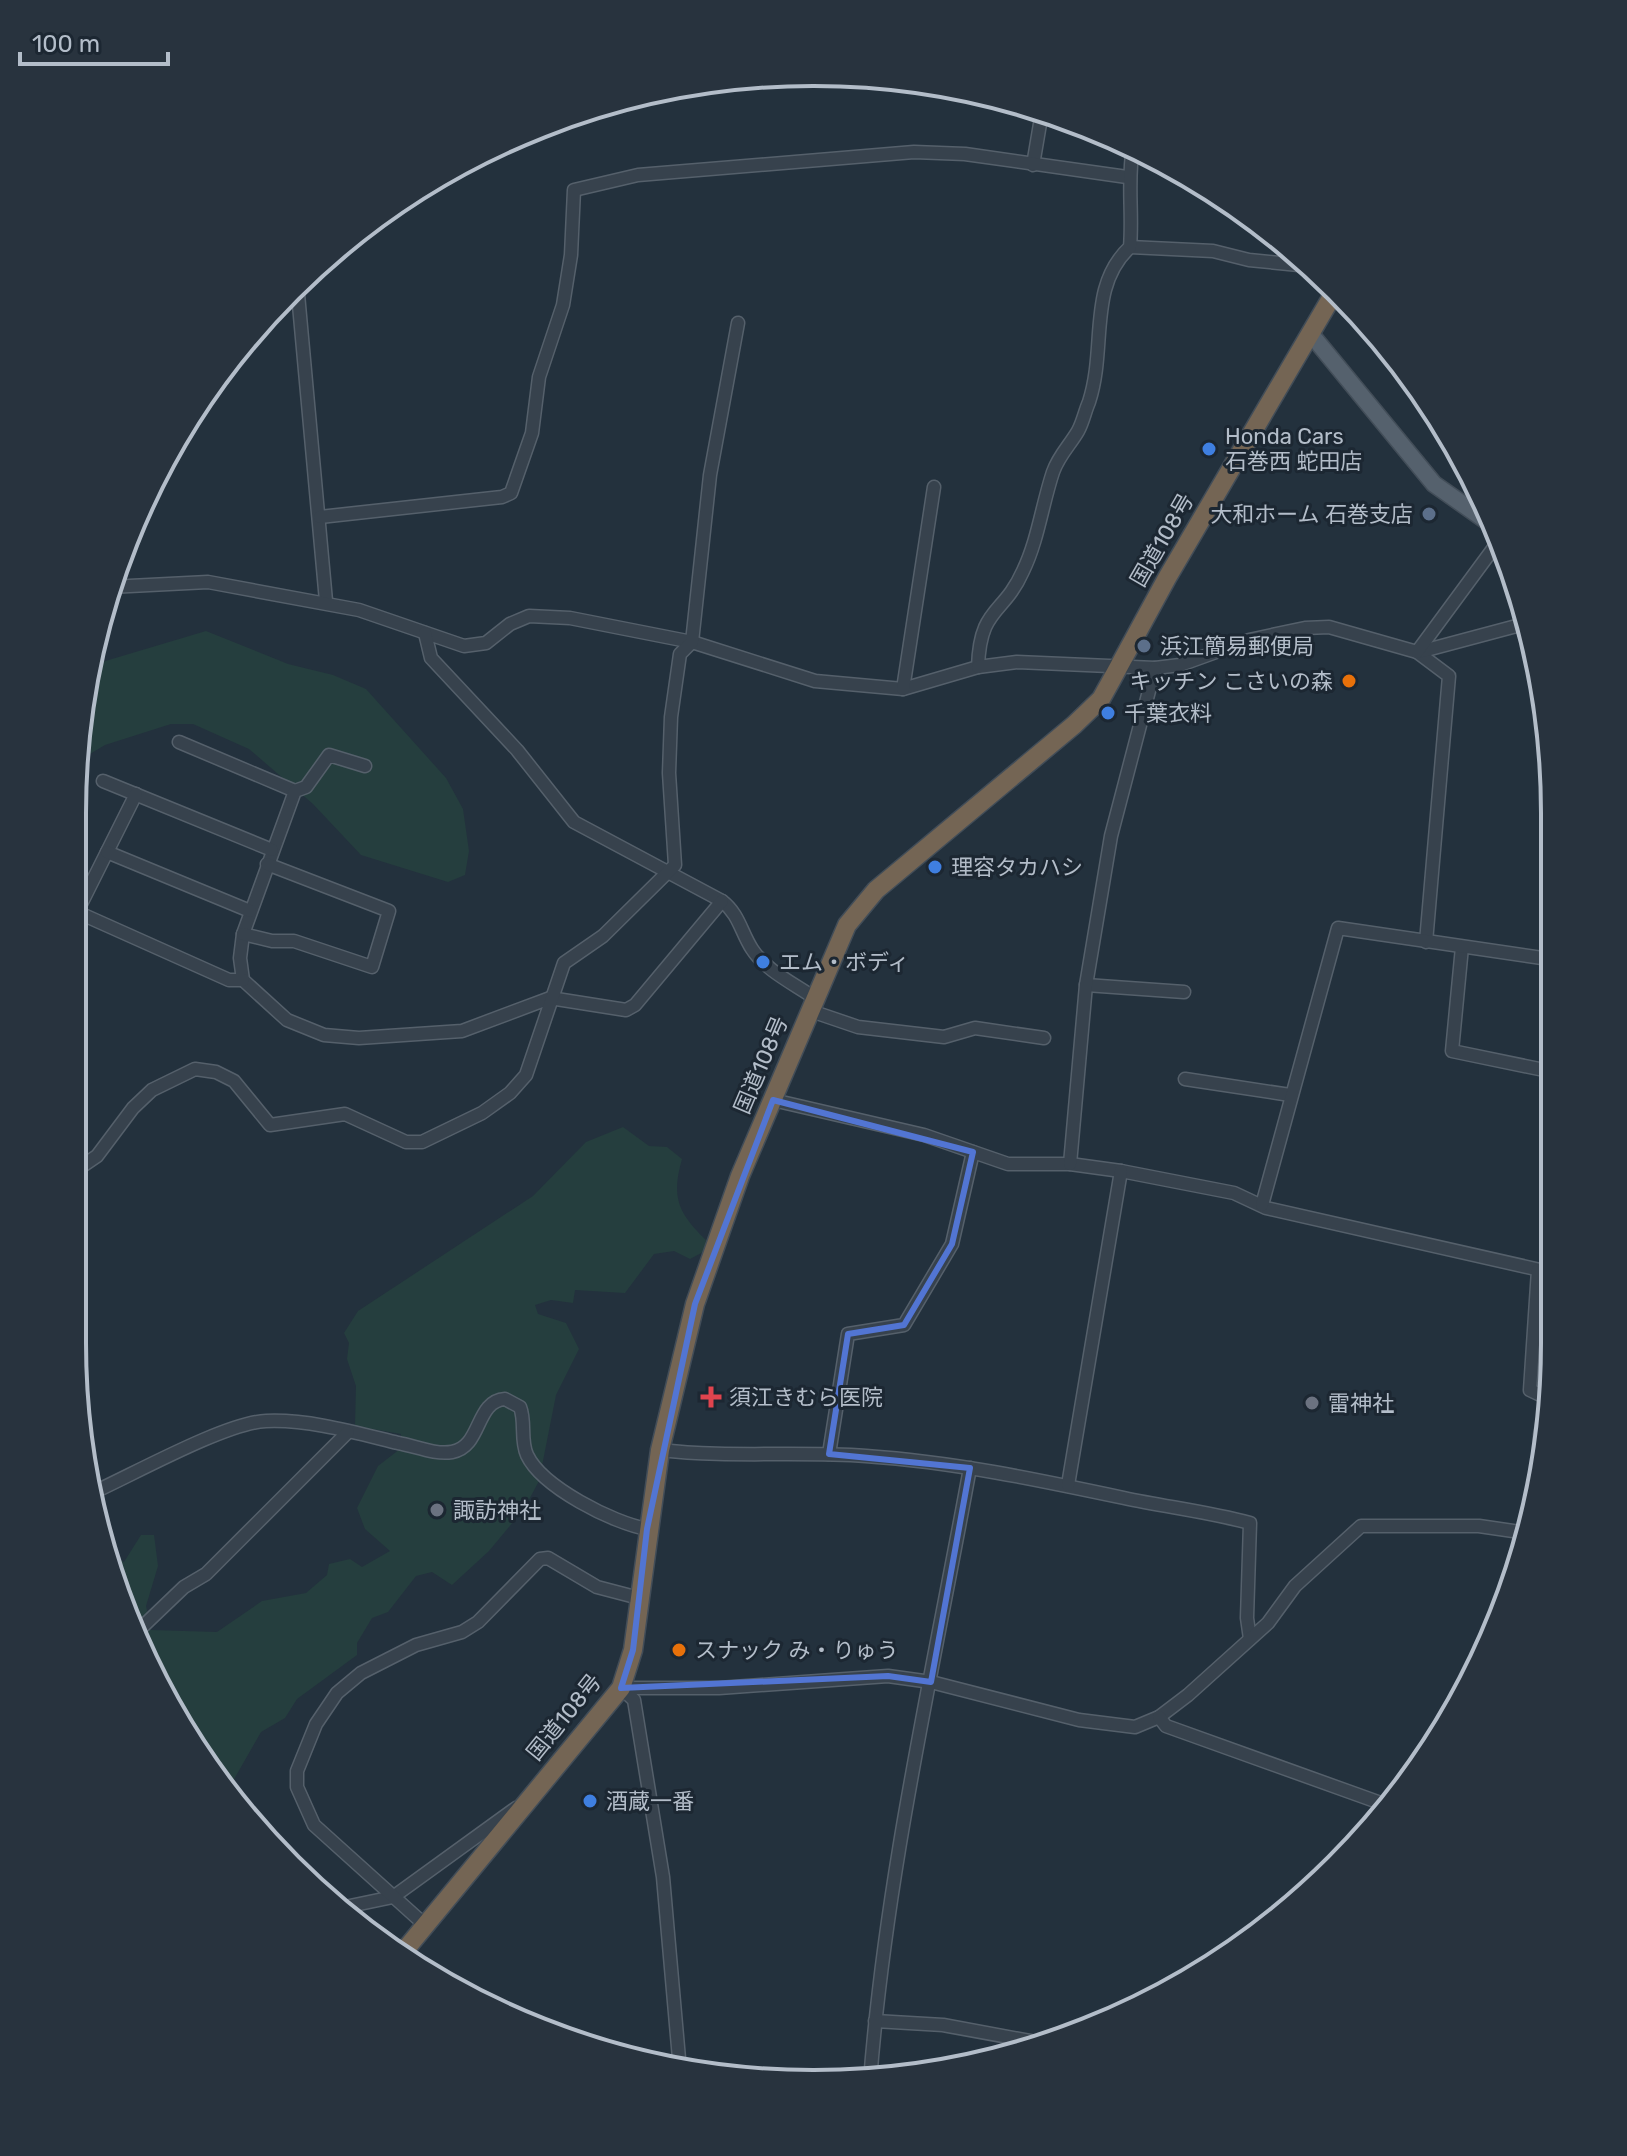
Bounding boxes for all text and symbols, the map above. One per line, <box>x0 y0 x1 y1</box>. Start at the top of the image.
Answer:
scale bar <box>20 16 168 66</box>
text: 100 m <box>32 30 100 58</box>
place label: Honda Cars 石巻西 蛇田店 <box>1225 423 1362 475</box>
marker: Honda Cars 石巻西 蛇田店 <box>1200 440 1218 458</box>
street label: 国道108号 <box>1124 488 1200 592</box>
place label: 大和ホーム 石巻支店 <box>1210 501 1413 528</box>
marker: 大和ホーム 石巻支店 <box>1420 505 1438 523</box>
place label: 浜江簡易郵便局 <box>1160 633 1314 660</box>
marker: 浜江簡易郵便局 <box>1135 637 1153 655</box>
place label: キッチン こさいの森 <box>1130 668 1333 695</box>
marker: キッチン こさいの森 <box>1340 672 1358 690</box>
place label: 千葉衣料 <box>1124 700 1212 727</box>
marker: 千葉衣料 <box>1099 704 1117 722</box>
place label: 理容タカハシ <box>951 854 1083 881</box>
marker: 理容タカハシ <box>926 858 944 876</box>
place label: エム・ボディ <box>779 949 909 976</box>
marker: エム・ボディ <box>754 953 772 971</box>
street label: 国道108号 <box>728 1012 794 1118</box>
place label: 須江きむら医院 <box>729 1384 883 1411</box>
marker: 須江きむら医院 <box>700 1386 722 1408</box>
place label: 雷神社 <box>1328 1390 1394 1417</box>
marker: 雷神社 <box>1303 1394 1321 1412</box>
place label: 諏訪神社 <box>453 1497 541 1524</box>
marker: 諏訪神社 <box>428 1501 446 1519</box>
place label: スナック み・りゅう <box>695 1637 898 1664</box>
marker: スナック み・りゅう <box>670 1641 688 1659</box>
street label: 国道108号 <box>521 1668 607 1766</box>
place label: 酒蔵一番 <box>606 1788 694 1815</box>
marker: 酒蔵一番 <box>581 1792 599 1810</box>

